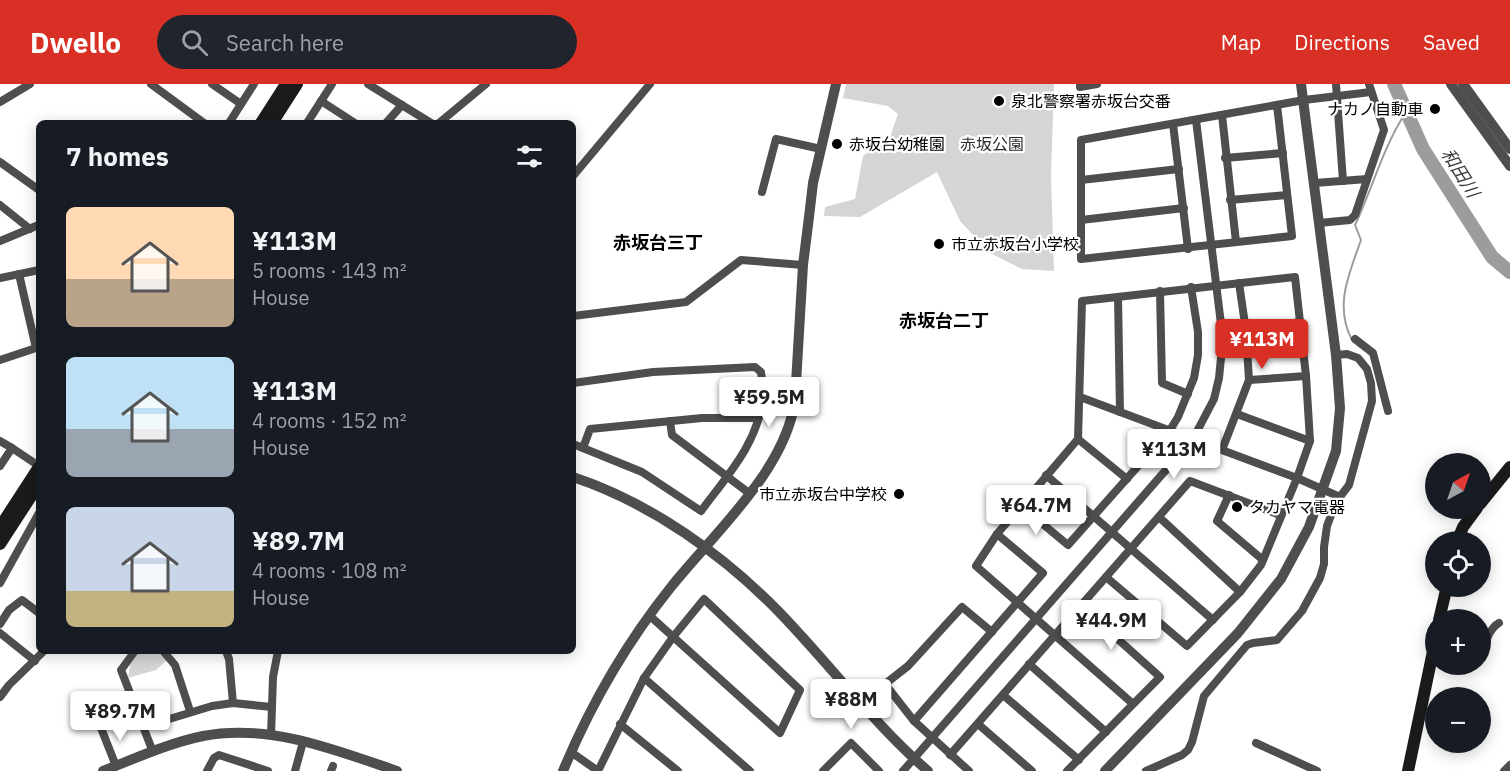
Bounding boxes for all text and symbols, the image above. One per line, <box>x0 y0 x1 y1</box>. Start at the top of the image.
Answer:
search box <box>157 15 577 69</box>
text: Dwello <box>30 24 121 61</box>
icon: search <box>178 26 211 59</box>
text: Search here <box>226 28 344 57</box>
text: Map <box>1221 28 1261 56</box>
text: Directions <box>1294 28 1390 56</box>
text: Saved <box>1423 28 1480 56</box>
place label: 泉北警察署赤坂台交番 <box>1011 91 1171 111</box>
marker: 泉北警察署赤坂台交番 <box>992 94 1006 108</box>
place label: ナカノ自動車 <box>1327 99 1423 119</box>
marker: ナカノ自動車 <box>1428 102 1442 116</box>
place label: 赤坂台幼稚園 <box>849 134 945 154</box>
park label: 赤坂公園 <box>960 134 1024 154</box>
marker: 赤坂台幼稚園 <box>830 137 844 151</box>
text: 7 homes <box>66 139 169 173</box>
icon: filters <box>513 140 546 173</box>
water label: 和田川 <box>1436 144 1486 203</box>
text: ¥113M <box>252 223 337 257</box>
icon: home <box>114 231 186 303</box>
district label: 赤坂台三丁 <box>613 231 703 254</box>
place label: 市立赤坂台小学校 <box>951 234 1079 254</box>
marker: 市立赤坂台小学校 <box>932 237 946 251</box>
text: 5 rooms · 143 m² <box>252 257 407 284</box>
text: House <box>252 284 309 311</box>
district label: 赤坂台二丁 <box>899 309 989 332</box>
pin: ¥113M <box>1220 319 1304 370</box>
text: ¥113M <box>1229 325 1295 352</box>
text: ¥113M <box>252 373 337 407</box>
pin: ¥59.5M <box>720 377 818 428</box>
icon: home <box>114 381 186 453</box>
text: ¥59.5M <box>733 383 805 410</box>
text: 4 rooms · 152 m² <box>252 407 407 434</box>
pin: ¥113M <box>1132 429 1216 480</box>
text: House <box>252 434 309 461</box>
text: ¥113M <box>1141 435 1207 462</box>
north arrow <box>1425 453 1491 519</box>
map controls <box>1425 453 1491 753</box>
place label: 市立赤坂台中学校 <box>759 484 887 504</box>
pin: ¥64.7M <box>987 485 1085 536</box>
marker: 市立赤坂台中学校 <box>892 487 906 501</box>
text: ¥64.7M <box>1000 491 1072 518</box>
place label: タカヤマ電器 <box>1249 497 1345 517</box>
marker: タカヤマ電器 <box>1230 500 1244 514</box>
text: ¥89.7M <box>252 523 345 557</box>
icon: home <box>114 531 186 603</box>
button: locate <box>1425 531 1491 597</box>
text: 4 rooms · 108 m² <box>252 557 407 584</box>
text: House <box>252 584 309 611</box>
pin: ¥44.9M <box>1062 600 1160 651</box>
text: ¥44.9M <box>1075 606 1147 633</box>
button: + <box>1425 609 1491 675</box>
pin: ¥88M <box>815 679 887 730</box>
text: ¥88M <box>824 685 878 712</box>
button: − <box>1425 687 1491 753</box>
pin: ¥89.7M <box>71 691 169 742</box>
text: ¥89.7M <box>84 697 156 724</box>

